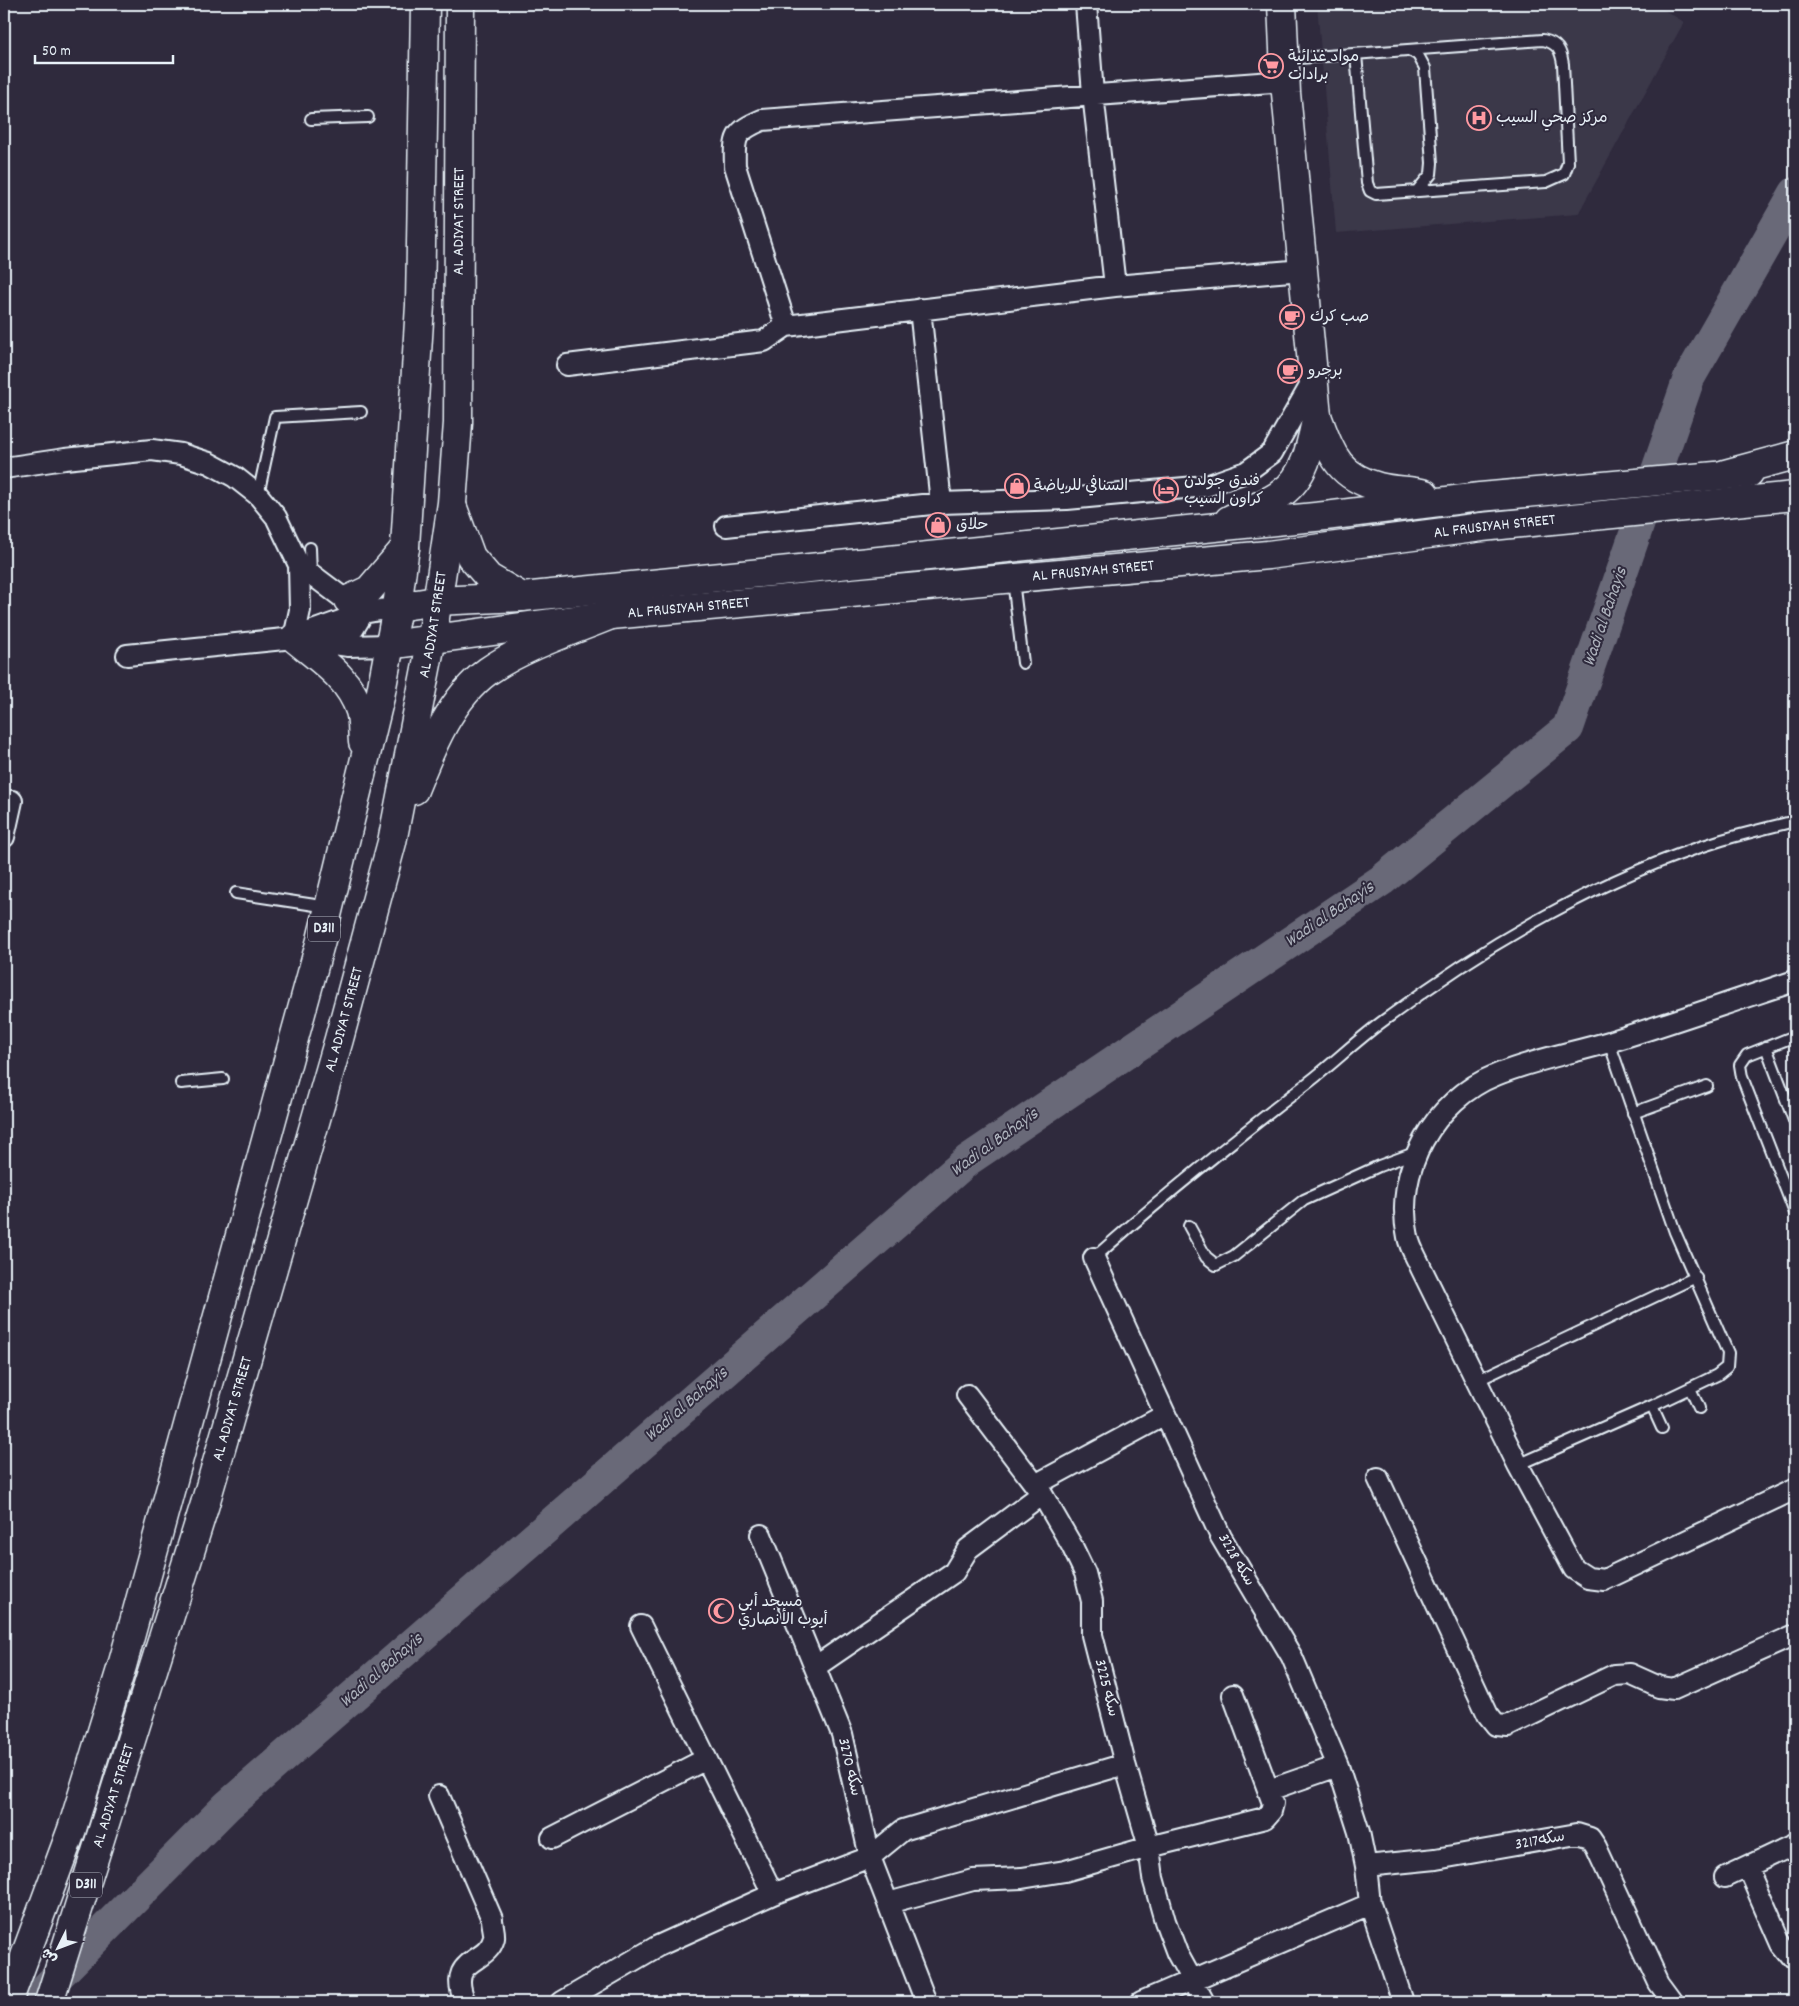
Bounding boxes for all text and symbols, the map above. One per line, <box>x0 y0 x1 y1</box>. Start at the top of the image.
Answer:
scale bar <box>35 32 172 64</box>
text: 50 m <box>42 41 71 63</box>
place label: مواد غذائية برادات <box>1288 46 1359 87</box>
supermarket icon: مواد غذائية برادات <box>1258 53 1284 79</box>
hospital icon: مركز صحي السيب <box>1466 105 1492 131</box>
place label: مركز صحي السيب <box>1496 107 1607 131</box>
street label: AL ADIYAT STREET <box>447 167 471 275</box>
cafe icon: صب كرك <box>1279 304 1305 330</box>
place label: صب كرك <box>1310 306 1369 329</box>
cafe icon: برجرو <box>1277 358 1303 384</box>
place label: برجرو <box>1306 360 1343 383</box>
place label: فندق جولدن كراون السيب <box>1184 470 1264 511</box>
shop icon: السنافي للرياضة <box>1004 473 1030 499</box>
place label: السنافي للرياضة <box>1034 475 1128 498</box>
hotel icon: فندق جولدن كراون السيب <box>1153 477 1179 503</box>
street label: AL FRUSIYAH STREET <box>1432 508 1557 545</box>
shop icon: حلاق <box>925 512 951 538</box>
place label: حلاق <box>956 514 988 537</box>
street label: AL FRUSIYAH STREET <box>1031 554 1156 588</box>
water label: Wadi al Bahayis <box>1577 564 1635 670</box>
street label: AL ADIYAT STREET <box>413 569 453 680</box>
street label: AL FRUSIYAH STREET <box>627 591 751 625</box>
water label: Wadi al Bahayis <box>1280 876 1380 954</box>
road number: D311 <box>308 916 340 942</box>
street label: AL ADIYAT STREET <box>319 964 370 1075</box>
water label: Wadi al Bahayis <box>946 1102 1044 1183</box>
street label: AL ADIYAT STREET <box>206 1353 259 1464</box>
water label: Wadi al Bahayis <box>640 1361 734 1448</box>
street label: سكه 3228 <box>1212 1529 1260 1591</box>
place label: مسجد أبي أيوب الأنصاري <box>738 1591 828 1632</box>
mosque icon: مسجد أبي أيوب الأنصاري <box>708 1598 734 1624</box>
water label: Wadi al Bahayis <box>335 1627 429 1714</box>
street label: سكه 3225 <box>1088 1657 1124 1719</box>
street label: سكه 3270 <box>831 1736 867 1798</box>
street label: AL ADIYAT STREET <box>86 1740 141 1851</box>
street label: سكه3217 <box>1513 1825 1567 1857</box>
road number: D311 <box>70 1872 102 1898</box>
north arrow <box>32 1924 82 1974</box>
text: ش <box>37 1943 62 1968</box>

